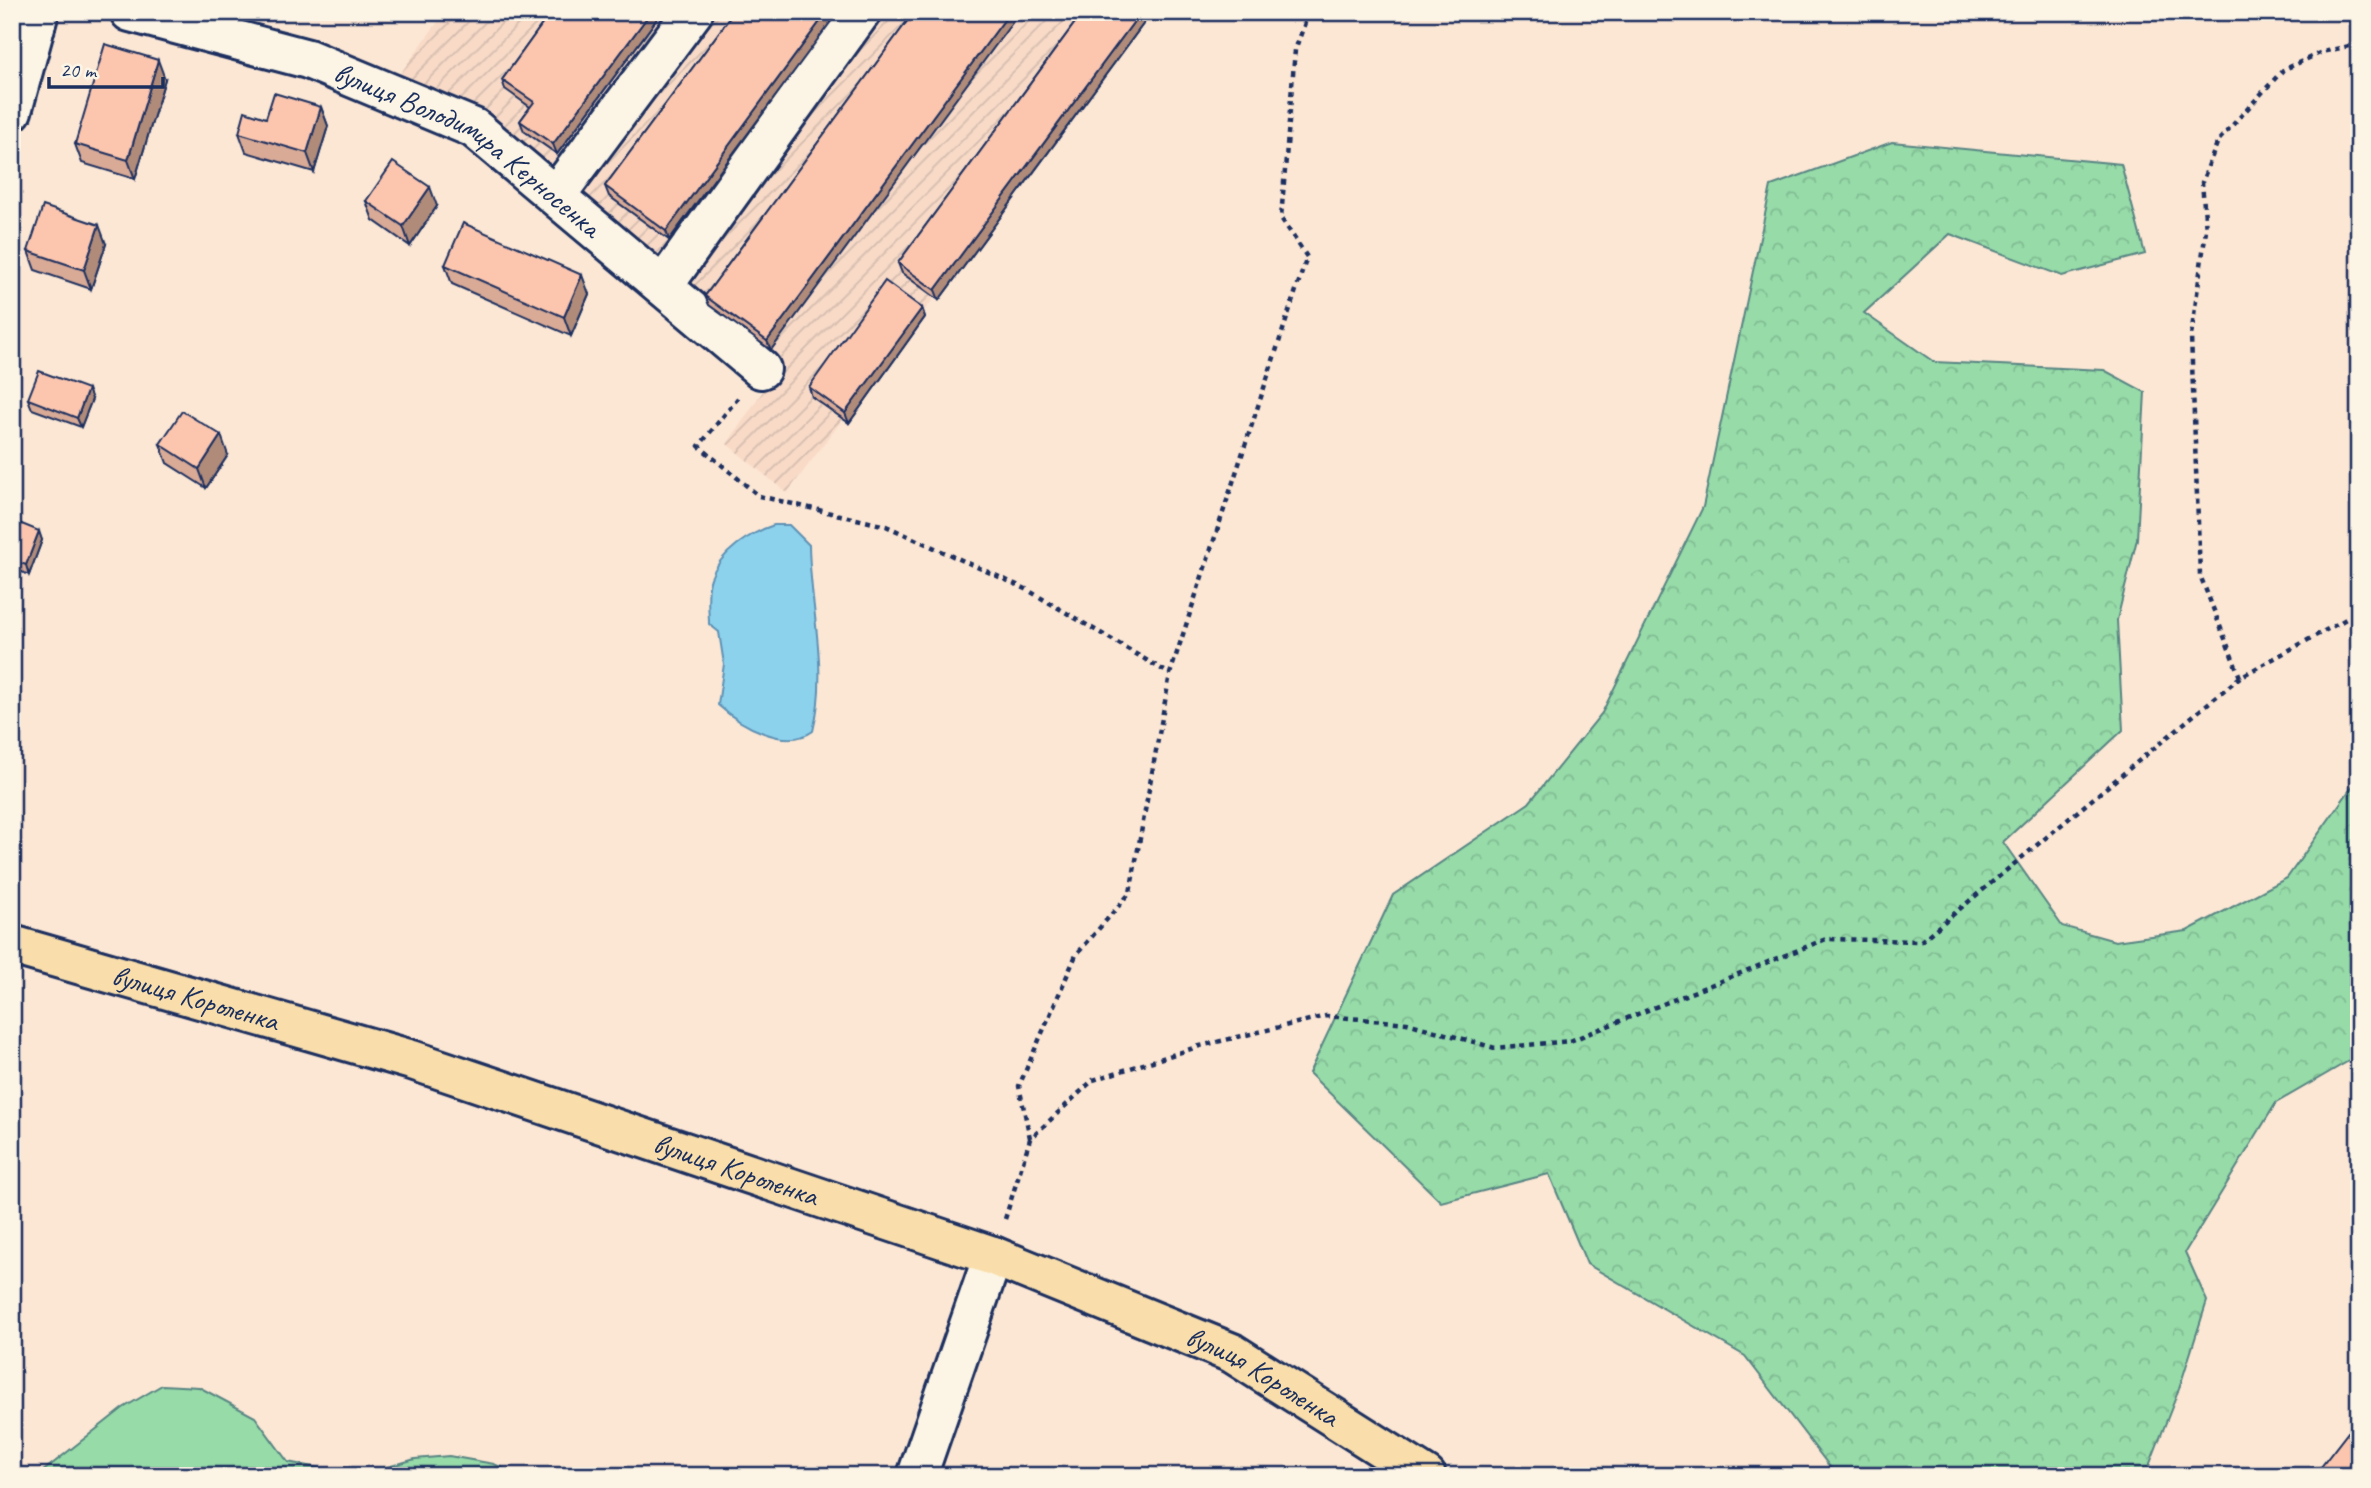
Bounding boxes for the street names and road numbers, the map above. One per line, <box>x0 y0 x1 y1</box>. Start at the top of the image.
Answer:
street label: вулиця Володимира Керносенка <box>328 53 611 247</box>
street label: вулиця Короленка <box>108 956 285 1040</box>
street label: вулиця Короленка <box>649 1124 825 1215</box>
street label: вулиця Короленка <box>1180 1317 1348 1436</box>

